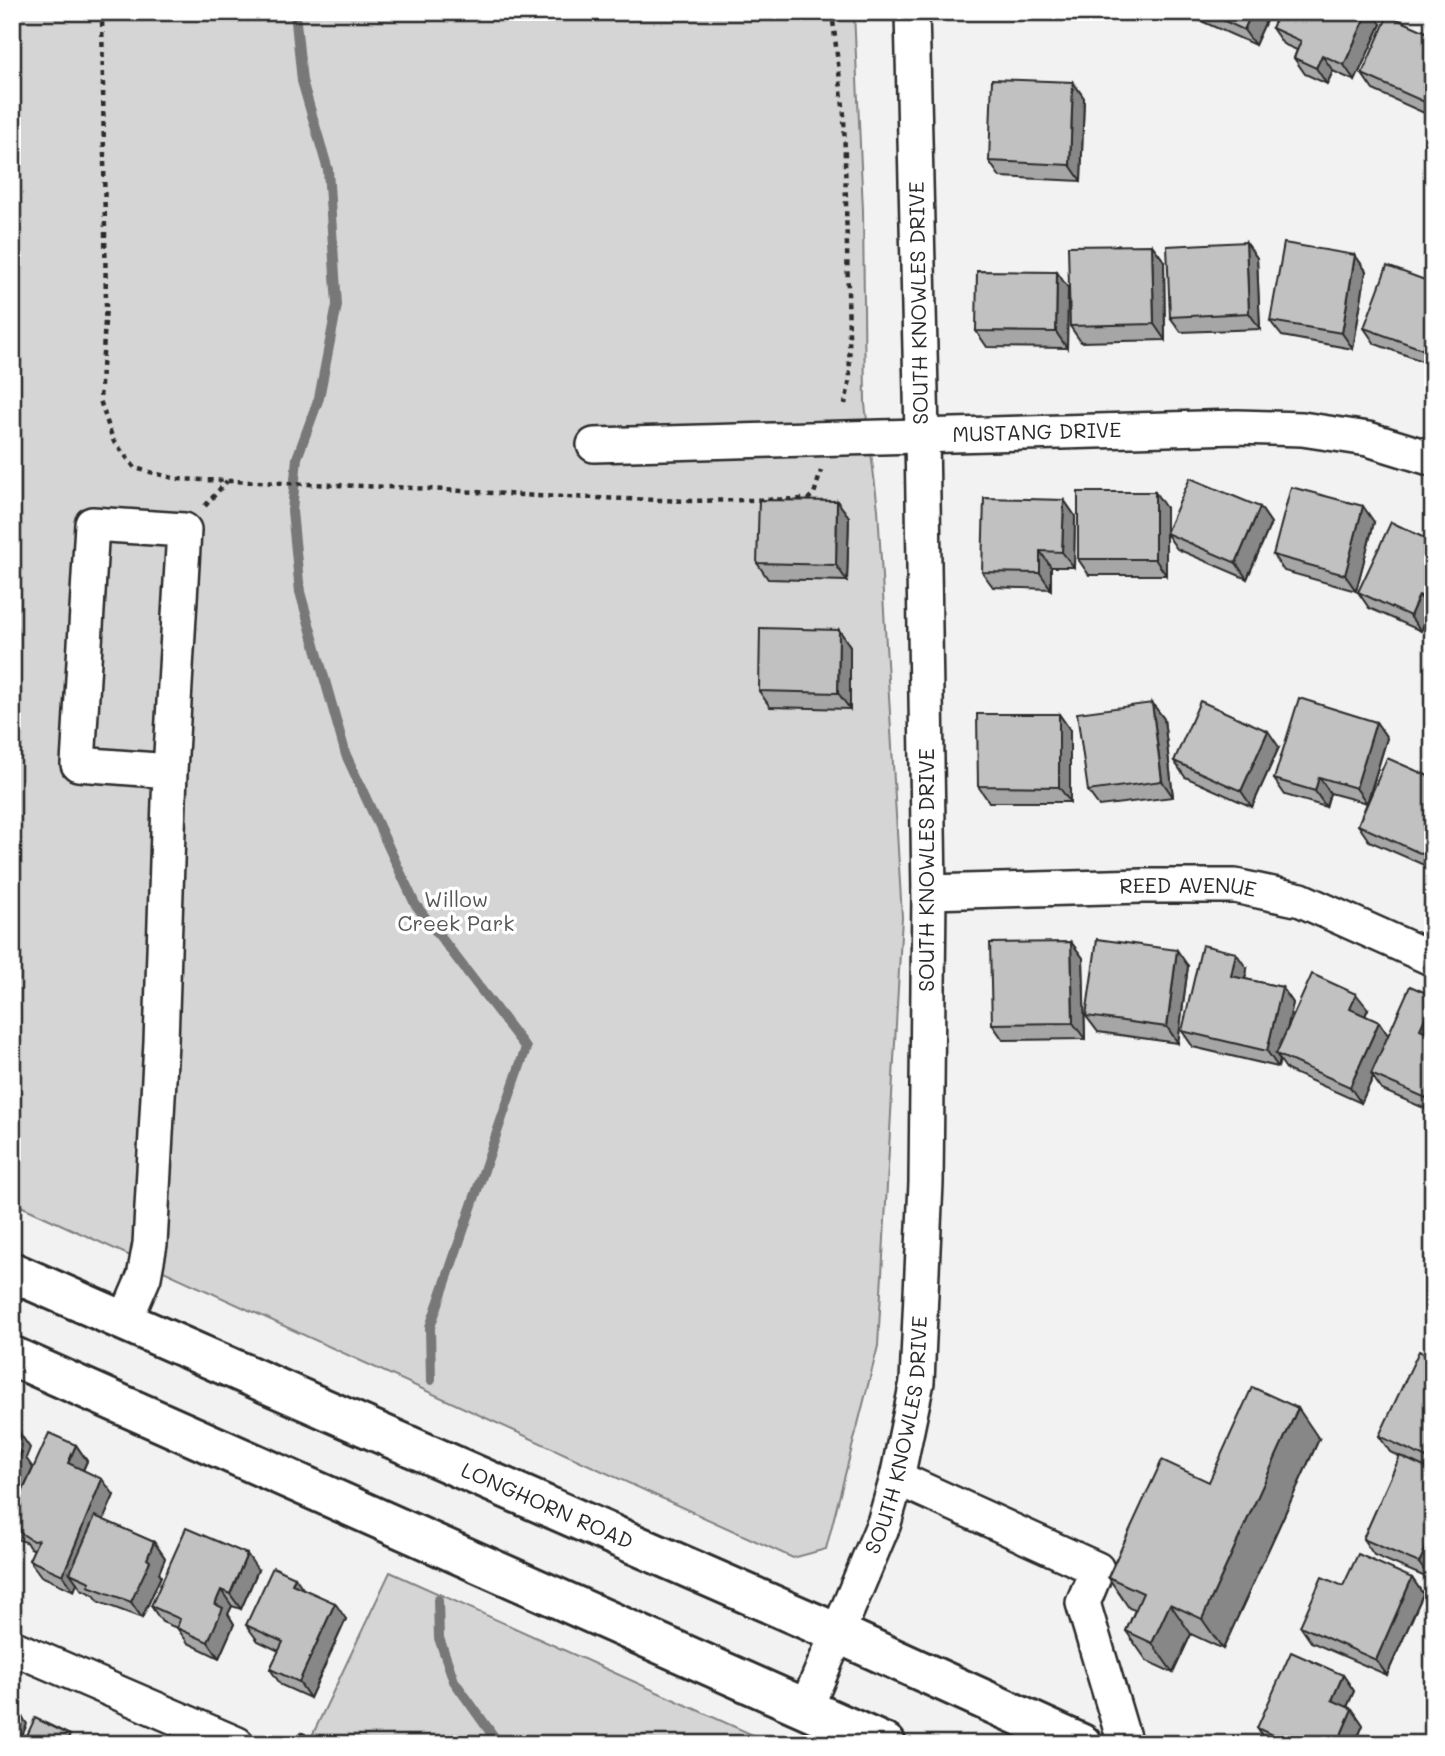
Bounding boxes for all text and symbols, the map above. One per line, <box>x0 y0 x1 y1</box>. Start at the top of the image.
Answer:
street label: SOUTH KNOWLES DRIVE <box>902 181 933 425</box>
street label: MUSTANG DRIVE <box>952 415 1122 447</box>
street label: SOUTH KNOWLES DRIVE <box>912 748 939 992</box>
street label: REED AVENUE <box>1119 870 1259 902</box>
park label: Willow Creek Park <box>397 885 515 936</box>
street label: SOUTH KNOWLES DRIVE <box>858 1315 932 1558</box>
street label: LONGHORN ROAD <box>457 1455 638 1554</box>

